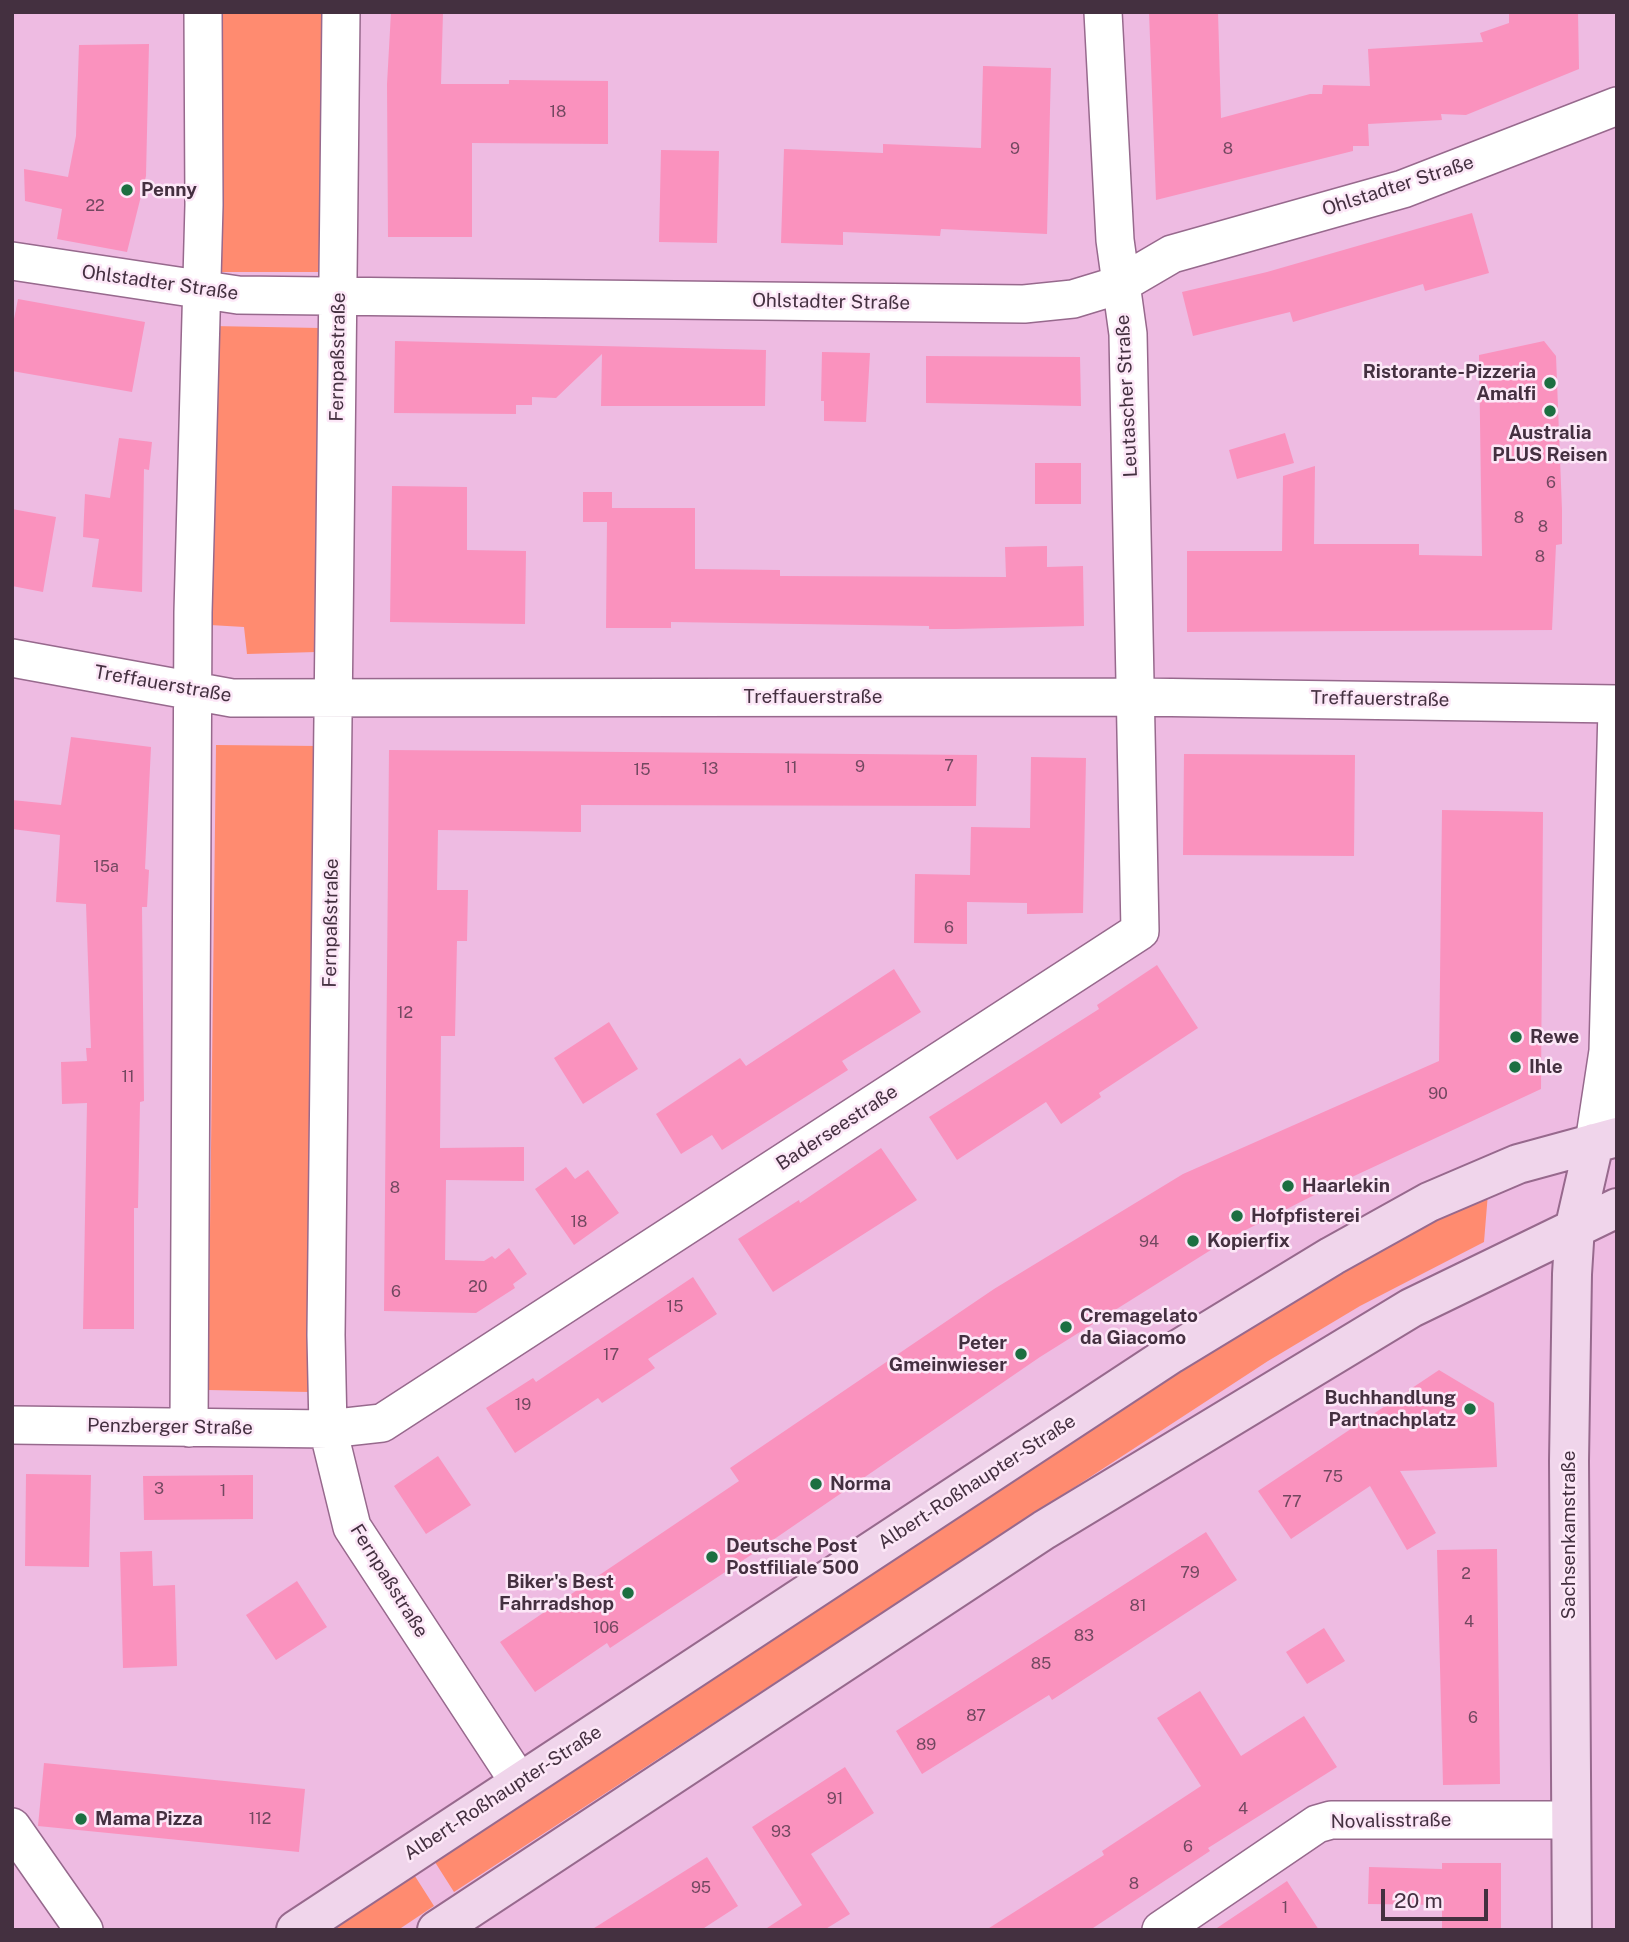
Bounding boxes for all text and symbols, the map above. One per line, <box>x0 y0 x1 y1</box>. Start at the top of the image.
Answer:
house number: 18 <box>550 102 566 122</box>
house number: 9 <box>1010 139 1020 159</box>
house number: 8 <box>1223 139 1233 159</box>
street label: Ohlstadter Straße <box>1319 151 1477 221</box>
place label: Penny <box>141 179 197 201</box>
marker: Penny <box>119 182 135 198</box>
house number: 22 <box>85 196 105 216</box>
street label: Ohlstadter Straße <box>80 261 240 305</box>
street label: Ohlstadter Straße <box>752 289 910 315</box>
street label: Fernpaßstraße <box>325 292 351 422</box>
street label: Leutascher Straße <box>1111 314 1143 478</box>
place label: Ristorante-Pizzeria Amalfi <box>1363 361 1536 405</box>
marker: Ristorante-Pizzeria Amalfi <box>1542 375 1558 391</box>
marker: Australia PLUS Reisen <box>1542 403 1558 419</box>
place label: Australia PLUS Reisen <box>1492 422 1608 466</box>
house number: 6 <box>1546 473 1556 493</box>
house number: 8 <box>1514 508 1524 528</box>
house number: 8 <box>1538 517 1548 537</box>
house number: 8 <box>1535 547 1545 567</box>
street label: Treffauerstraße <box>93 661 233 707</box>
street label: Treffauerstraße <box>744 686 882 708</box>
street label: Treffauerstraße <box>1310 686 1450 712</box>
house number: 7 <box>944 756 954 776</box>
house number: 9 <box>855 757 865 777</box>
house number: 11 <box>784 758 798 778</box>
house number: 13 <box>702 759 718 779</box>
house number: 15 <box>634 760 650 780</box>
house number: 15a <box>93 857 119 877</box>
street label: Fernpaßstraße <box>318 858 344 988</box>
house number: 6 <box>944 918 954 938</box>
house number: 12 <box>397 1003 413 1023</box>
place label: Rewe <box>1530 1026 1579 1048</box>
marker: Rewe <box>1508 1029 1524 1045</box>
place label: Ihle <box>1529 1056 1563 1078</box>
marker: Ihle <box>1507 1059 1523 1075</box>
house number: 11 <box>121 1067 135 1087</box>
street label: Baderseestraße <box>772 1080 902 1176</box>
house number: 90 <box>1428 1084 1448 1104</box>
place label: Haarlekin <box>1302 1175 1390 1197</box>
house number: 8 <box>390 1178 400 1198</box>
marker: Haarlekin <box>1280 1178 1296 1194</box>
place label: Hofpfisterei <box>1251 1205 1360 1227</box>
marker: Hofpfisterei <box>1229 1208 1245 1224</box>
house number: 18 <box>571 1212 587 1232</box>
place label: Kopierfix <box>1207 1230 1290 1252</box>
house number: 94 <box>1139 1232 1159 1252</box>
marker: Kopierfix <box>1185 1233 1201 1249</box>
house number: 20 <box>468 1277 488 1297</box>
house number: 6 <box>391 1282 401 1302</box>
house number: 15 <box>667 1297 683 1317</box>
place label: Cremagelato da Giacomo <box>1080 1305 1198 1349</box>
marker: Cremagelato da Giacomo <box>1058 1319 1074 1335</box>
place label: Peter Gmeinwieser <box>889 1332 1007 1376</box>
house number: 17 <box>603 1345 619 1365</box>
marker: Peter Gmeinwieser <box>1013 1346 1029 1362</box>
place label: Buchhandlung Partnachplatz <box>1325 1387 1456 1431</box>
house number: 19 <box>515 1395 531 1415</box>
marker: Buchhandlung Partnachplatz <box>1462 1401 1478 1417</box>
street label: Albert-Roßhaupter-Straße <box>874 1410 1080 1554</box>
street label: Penzberger Straße <box>87 1414 253 1440</box>
street label: Sachsenkamstraße <box>1558 1450 1580 1620</box>
house number: 75 <box>1323 1467 1343 1487</box>
place label: Norma <box>830 1473 891 1495</box>
marker: Norma <box>808 1476 824 1492</box>
house number: 3 <box>154 1479 164 1499</box>
house number: 1 <box>220 1481 226 1501</box>
house number: 77 <box>1282 1492 1302 1512</box>
street label: Fernpaßstraße <box>345 1520 433 1642</box>
place label: Deutsche Post Postfiliale 500 <box>726 1535 859 1579</box>
marker: Deutsche Post Postfiliale 500 <box>704 1549 720 1565</box>
house number: 79 <box>1180 1563 1200 1583</box>
house number: 2 <box>1461 1564 1471 1584</box>
place label: Biker's Best Fahrradshop <box>499 1571 614 1615</box>
marker: Biker's Best Fahrradshop <box>620 1585 636 1601</box>
house number: 81 <box>1130 1596 1146 1616</box>
house number: 4 <box>1464 1612 1474 1632</box>
house number: 106 <box>593 1618 619 1638</box>
house number: 83 <box>1074 1626 1094 1646</box>
house number: 85 <box>1031 1654 1051 1674</box>
house number: 87 <box>966 1706 986 1726</box>
house number: 6 <box>1468 1708 1478 1728</box>
street label: Albert-Roßhaupter-Straße <box>400 1721 606 1865</box>
house number: 89 <box>916 1735 936 1755</box>
house number: 91 <box>827 1789 843 1809</box>
house number: 4 <box>1238 1799 1248 1819</box>
place label: Mama Pizza <box>95 1808 203 1830</box>
house number: 112 <box>249 1809 271 1829</box>
street label: Novalisstraße <box>1330 1809 1452 1833</box>
marker: Mama Pizza <box>73 1811 89 1827</box>
house number: 93 <box>771 1822 791 1842</box>
house number: 6 <box>1183 1837 1193 1857</box>
house number: 8 <box>1129 1874 1139 1894</box>
scale bar <box>1384 1876 1491 1920</box>
house number: 95 <box>691 1878 711 1898</box>
text: 20 m <box>1394 1888 1443 1913</box>
house number: 1 <box>1282 1898 1288 1918</box>

